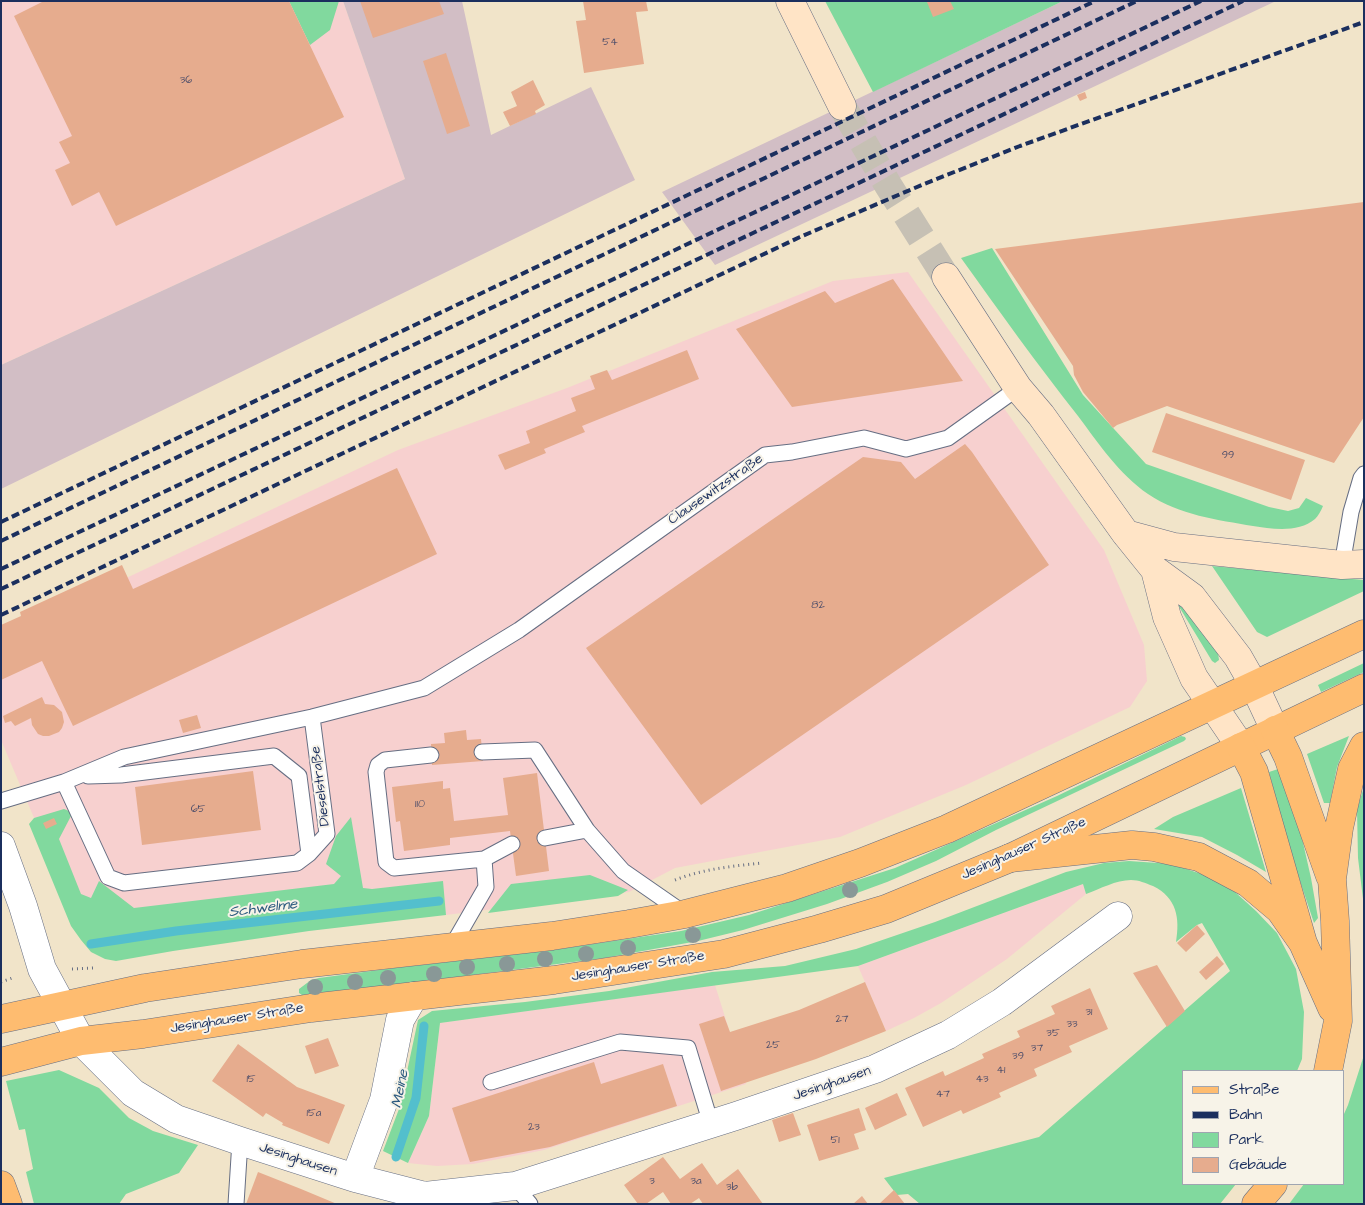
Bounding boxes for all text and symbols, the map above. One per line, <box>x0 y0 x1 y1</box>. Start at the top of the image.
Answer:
house number: 54 <box>602 36 618 50</box>
house number: 36 <box>180 74 192 88</box>
house number: 99 <box>1222 449 1234 463</box>
street label: Clausewitzstraße <box>665 451 767 529</box>
house number: 82 <box>811 599 825 613</box>
street label: Dieselstraße <box>308 745 334 827</box>
house number: 110 <box>415 798 425 812</box>
house number: 65 <box>191 803 205 817</box>
street label: Jesinghauser Straße <box>959 814 1089 884</box>
water label: Schwelme <box>228 896 298 922</box>
street label: Jesinghauser Straße <box>570 948 706 986</box>
street label: Jesinghauser Straße <box>169 1000 305 1038</box>
house number: 31 <box>1085 1006 1093 1020</box>
house number: 27 <box>835 1013 849 1027</box>
house number: 33 <box>1066 1018 1078 1032</box>
house number: 35 <box>1046 1027 1060 1041</box>
house number: 25 <box>766 1039 780 1053</box>
house number: 37 <box>1031 1042 1043 1056</box>
house number: 39 <box>1012 1050 1024 1064</box>
street label: Jesinghausen <box>791 1063 873 1105</box>
house number: 41 <box>997 1064 1005 1078</box>
water label: Meine <box>389 1068 413 1110</box>
legend <box>1182 1070 1345 1185</box>
house number: 15 <box>246 1073 256 1087</box>
house number: 43 <box>975 1073 989 1087</box>
text: Straße <box>1229 1079 1279 1100</box>
house number: 47 <box>936 1088 950 1102</box>
text: Bahn <box>1229 1104 1262 1125</box>
house number: 15a <box>307 1107 321 1121</box>
house number: 23 <box>528 1121 540 1135</box>
text: Park <box>1229 1129 1264 1150</box>
house number: 51 <box>830 1134 840 1148</box>
street label: Jesinghausen <box>257 1139 339 1181</box>
text: Gebäude <box>1229 1154 1287 1175</box>
house number: 3 <box>649 1175 655 1189</box>
house number: 3a <box>690 1175 702 1189</box>
house number: 3b <box>726 1181 738 1195</box>

